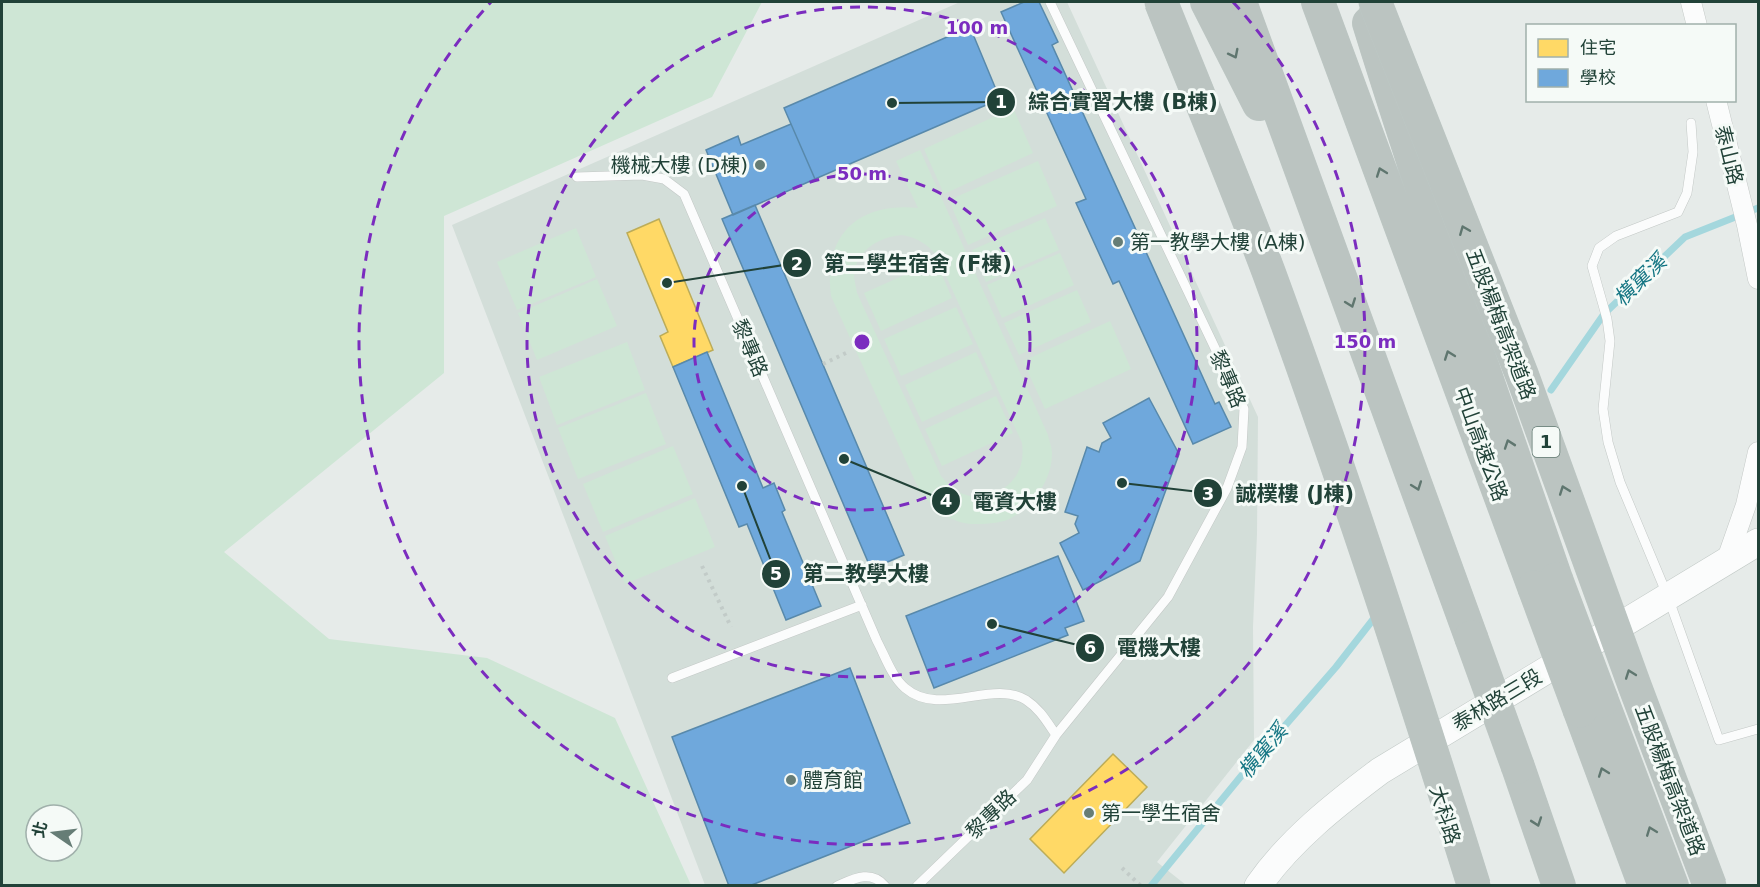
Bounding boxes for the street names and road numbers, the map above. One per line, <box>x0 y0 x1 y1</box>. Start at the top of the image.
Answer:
street label: 泰山路 <box>1710 123 1748 187</box>
street label: 五股楊梅高架道路 <box>1461 245 1541 403</box>
street label: 黎專路 <box>727 316 773 380</box>
street label: 黎專路 <box>1205 347 1251 411</box>
street label: 中山高速公路 <box>1449 384 1513 504</box>
road number: 1 <box>1532 427 1560 457</box>
street label: 泰林路三段 <box>1448 664 1546 736</box>
street label: 五股楊梅高架道路 <box>1630 701 1710 859</box>
street label: 大科路 <box>1425 783 1465 847</box>
street label: 黎專路 <box>961 785 1021 843</box>

